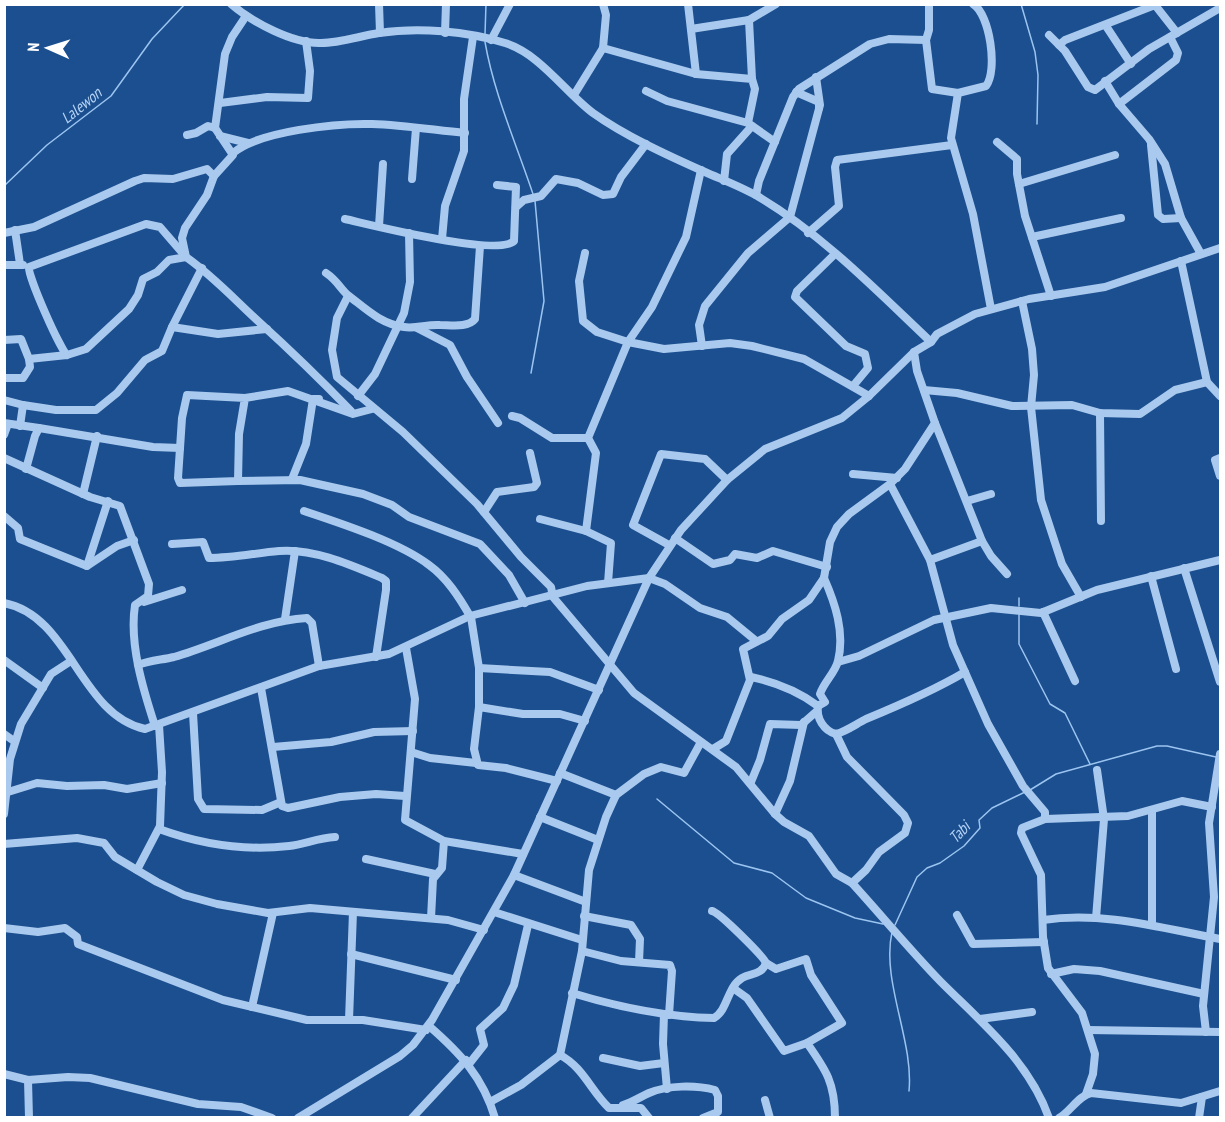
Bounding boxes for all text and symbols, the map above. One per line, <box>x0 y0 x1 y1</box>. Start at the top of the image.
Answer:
north arrow <box>18 18 78 78</box>
text: N <box>23 42 43 52</box>
water label: Lalewon <box>57 82 106 127</box>
water label: Tabi <box>944 815 976 847</box>

